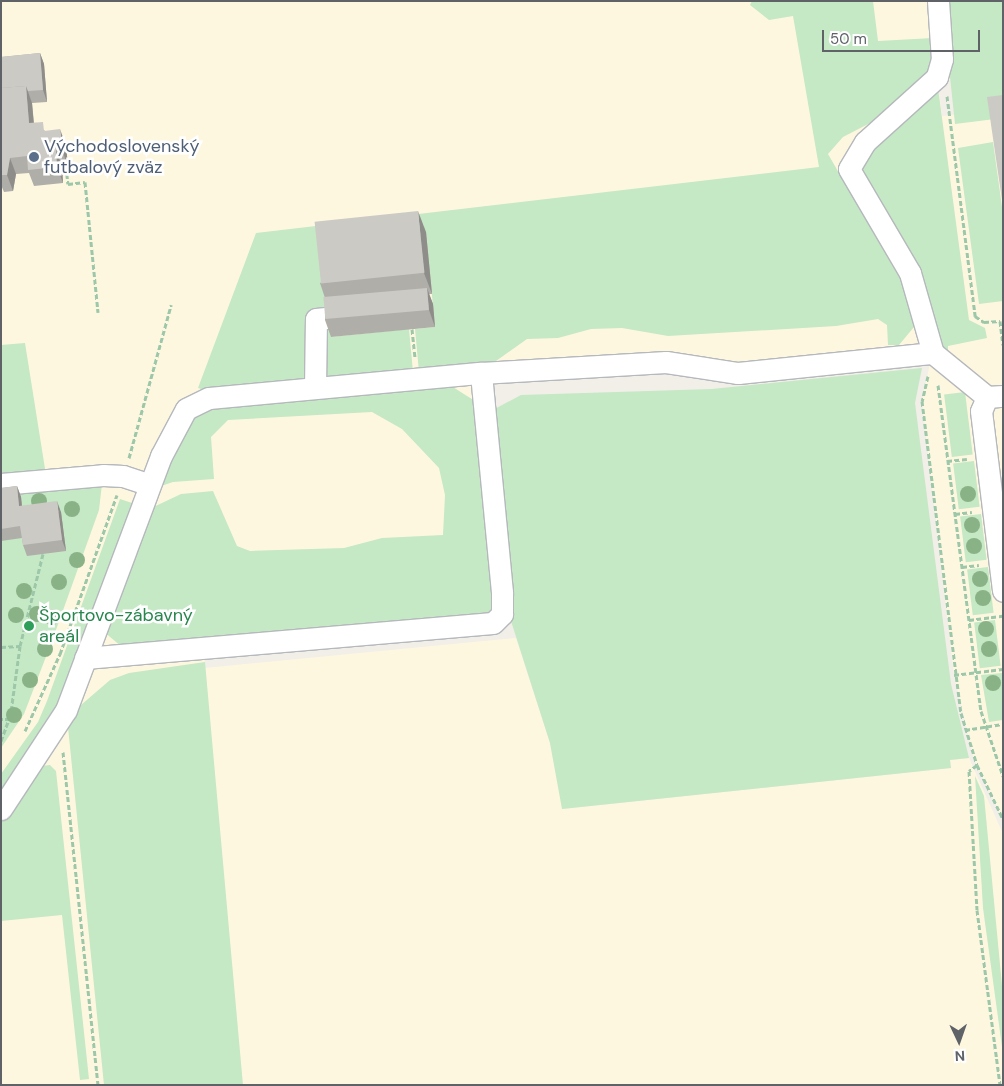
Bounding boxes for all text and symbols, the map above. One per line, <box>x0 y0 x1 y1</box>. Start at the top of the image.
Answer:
scale bar <box>824 20 982 52</box>
text: 50 m <box>830 29 867 49</box>
place label: Východoslovenský futbalový zväz <box>44 136 199 178</box>
marker: Východoslovenský futbalový zväz <box>28 151 40 163</box>
place label: Športovo-zábavný areál <box>39 605 193 648</box>
marker: Športovo-zábavný areál <box>23 620 35 632</box>
north arrow <box>934 1016 984 1066</box>
text: N <box>954 1047 965 1065</box>

